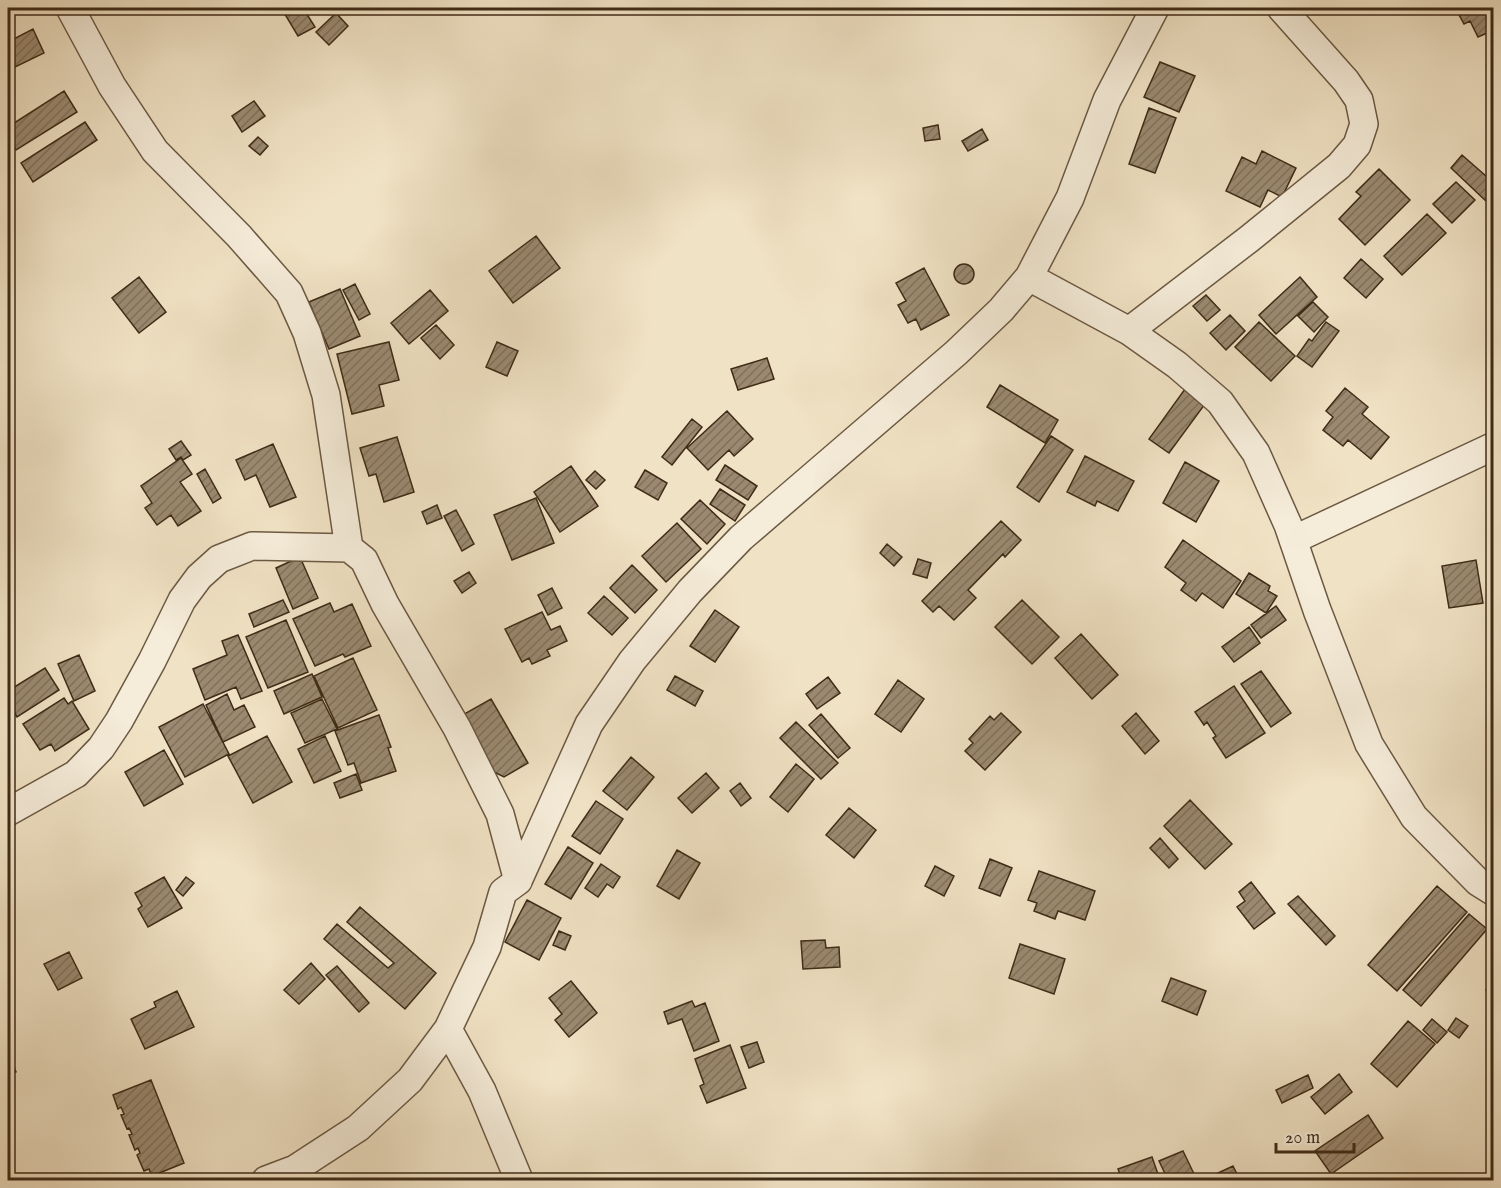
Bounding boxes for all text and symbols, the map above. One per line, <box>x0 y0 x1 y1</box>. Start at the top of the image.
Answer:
scale bar <box>1276 1116 1354 1154</box>
text: 20 m <box>1285 1127 1320 1150</box>

